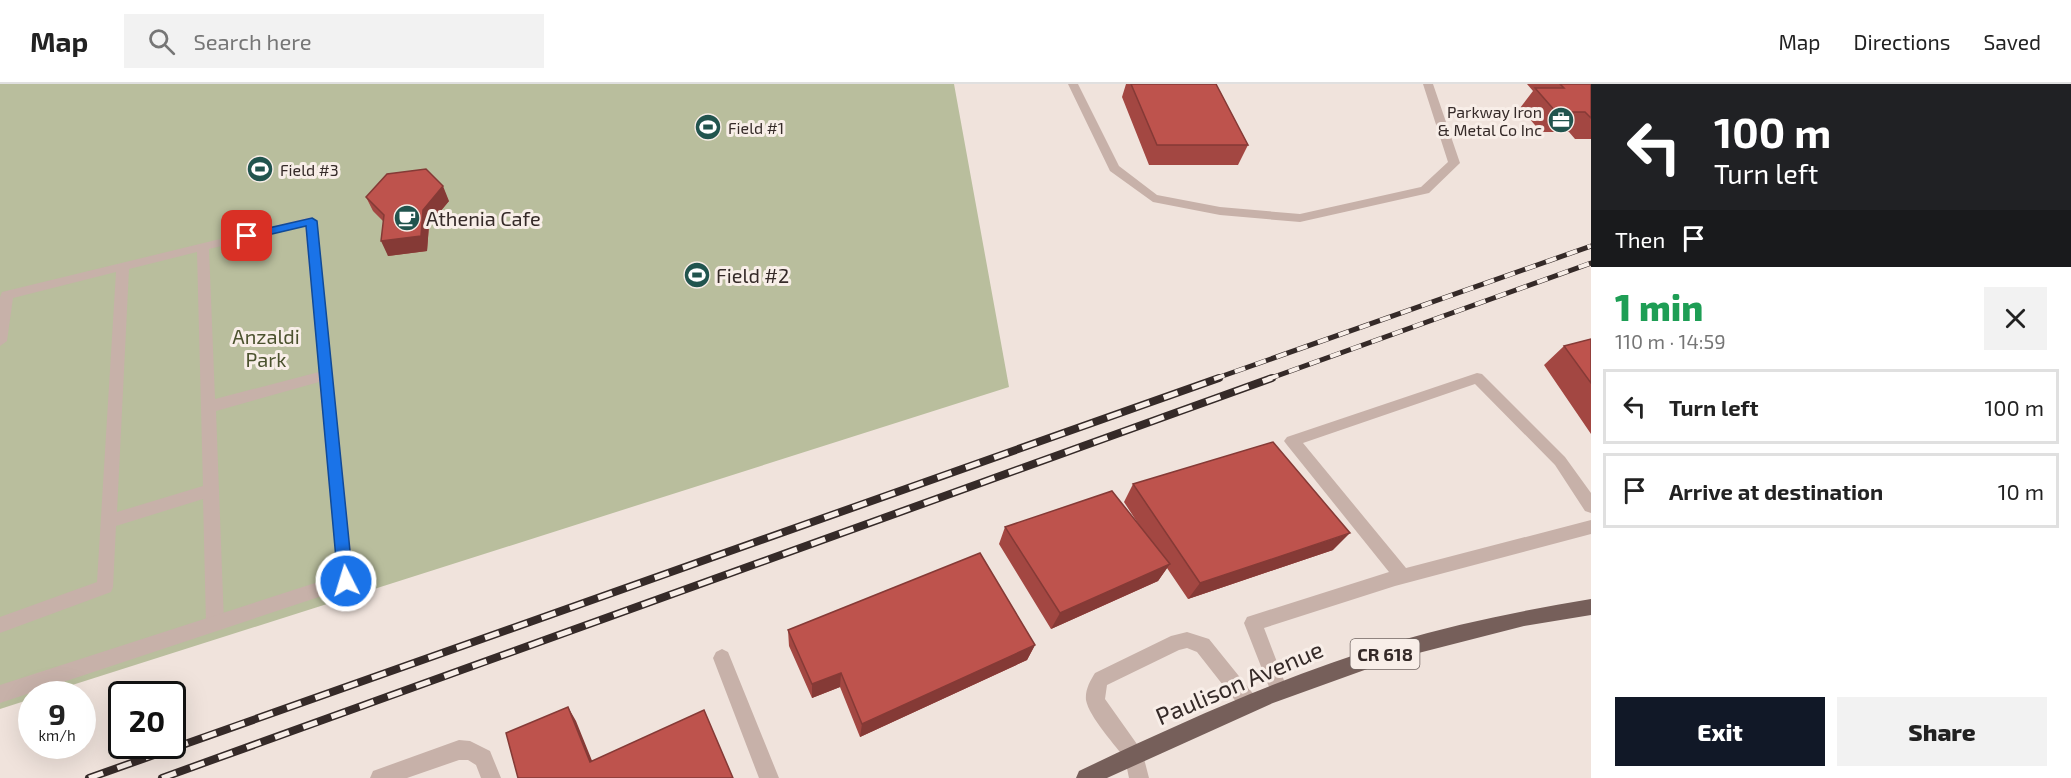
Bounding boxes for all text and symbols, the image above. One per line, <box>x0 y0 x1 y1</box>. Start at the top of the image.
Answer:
search box <box>124 14 544 68</box>
text: Map <box>30 24 88 58</box>
icon: search <box>145 25 178 58</box>
text: Search here <box>193 28 312 54</box>
text: Map <box>1778 29 1821 54</box>
text: Directions <box>1854 29 1950 54</box>
text: Saved <box>1983 29 2041 54</box>
place label: Parkway Iron & Metal Co Inc <box>1438 102 1542 139</box>
office icon: Parkway Iron & Metal Co Inc <box>1546 105 1576 135</box>
text: 100 m <box>1714 106 1831 156</box>
icon: left <box>1615 108 1693 186</box>
sports icon: Field #1 <box>693 112 723 142</box>
place label: Field #1 <box>728 118 784 137</box>
sports icon: Field #3 <box>245 154 275 184</box>
text: Turn left <box>1714 157 1818 189</box>
place label: Field #3 <box>280 160 339 179</box>
cafe icon: Athenia Cafe <box>392 203 422 233</box>
place label: Athenia Cafe <box>426 206 541 230</box>
pin <box>221 210 272 261</box>
icon: arrive <box>230 219 263 252</box>
icon: arrive <box>1677 222 1710 255</box>
text: Then <box>1615 226 1665 252</box>
sports icon: Field #2 <box>682 260 712 290</box>
place label: Field #2 <box>716 263 789 287</box>
text: 1 min <box>1615 285 1703 328</box>
button: close <box>1984 287 2047 350</box>
park label: Anzaldi Park <box>232 324 300 371</box>
text: 110 m · 14:59 <box>1615 329 1726 353</box>
icon: left <box>1618 390 1651 423</box>
text: Turn left <box>1669 394 1758 420</box>
text: 100 m <box>1985 394 2044 420</box>
icon: arrive <box>1618 474 1651 507</box>
text: Arrive at destination <box>1669 478 1883 504</box>
text: 10 m <box>1998 478 2044 504</box>
position arrow <box>314 549 378 613</box>
street label: Paulison Avenue <box>1151 634 1327 730</box>
road number: CR 618 <box>1350 639 1420 669</box>
speed limit sign: 20 <box>108 681 186 759</box>
text: 9 <box>48 695 66 731</box>
button: Exit <box>1615 697 1825 766</box>
button: Share <box>1837 697 2047 766</box>
text: km/h <box>38 726 76 744</box>

